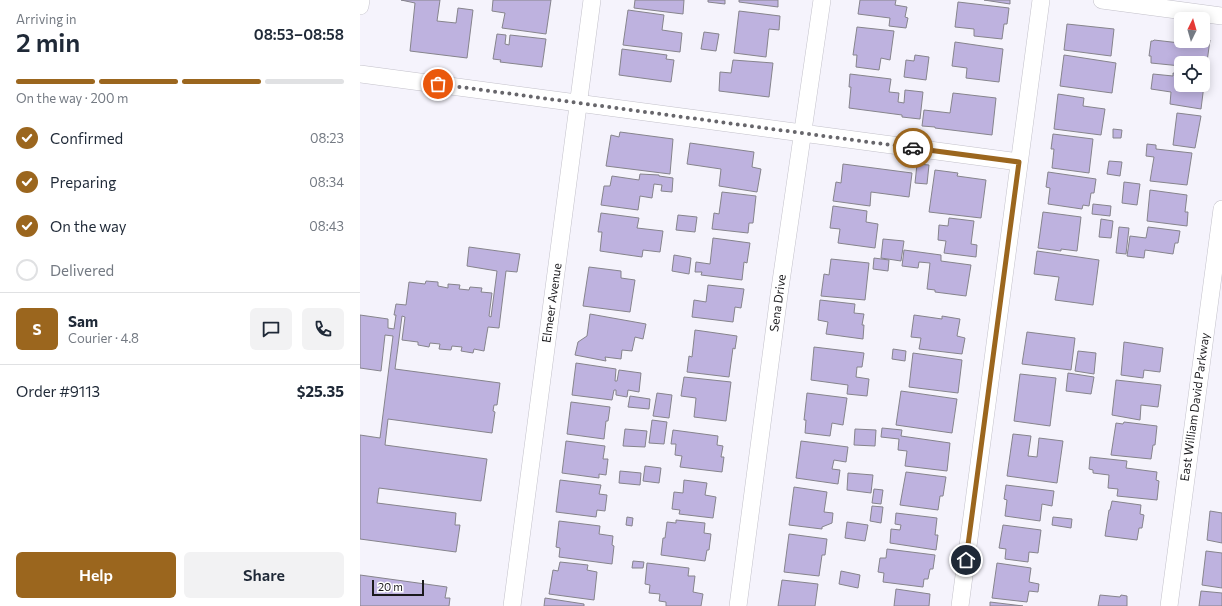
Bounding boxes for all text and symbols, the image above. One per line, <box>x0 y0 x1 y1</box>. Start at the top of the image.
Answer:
text: Arriving in <box>16 11 76 27</box>
north arrow <box>1174 12 1210 48</box>
map controls <box>1174 12 1210 92</box>
text: 08:53–08:58 <box>254 25 344 43</box>
text: 2 min <box>16 26 80 57</box>
button: locate <box>1174 56 1210 92</box>
pin <box>421 67 455 101</box>
icon: bag <box>427 73 449 95</box>
text: On the way · 200 m <box>16 90 128 106</box>
icon: check <box>16 127 38 149</box>
courier <box>893 128 933 168</box>
text: Confirmed <box>50 129 123 147</box>
text: 08:23 <box>310 130 344 146</box>
icon: car <box>902 137 924 159</box>
icon: check <box>16 171 38 193</box>
text: Preparing <box>50 173 116 191</box>
text: 08:34 <box>309 174 344 190</box>
icon: check <box>16 215 38 237</box>
text: On the way <box>50 217 127 235</box>
text: 08:43 <box>309 218 344 234</box>
text: Delivered <box>50 261 114 279</box>
street label: Elmeer Avenue <box>538 262 564 344</box>
street label: Sena Drive <box>766 273 788 332</box>
button: chat <box>250 308 292 350</box>
button: phone <box>302 308 344 350</box>
text: Sam <box>68 312 98 330</box>
text: S <box>32 320 42 338</box>
text: Courier · 4.8 <box>68 330 139 346</box>
street label: East William David Parkway <box>1177 332 1211 482</box>
text: Order #9113 <box>16 382 100 400</box>
text: $25.35 <box>297 382 344 400</box>
pin <box>949 543 983 577</box>
icon: home <box>955 549 977 571</box>
button: Help <box>16 552 176 598</box>
button: Share <box>184 552 344 598</box>
scale bar <box>372 578 424 597</box>
text: 20 m <box>378 580 403 593</box>

